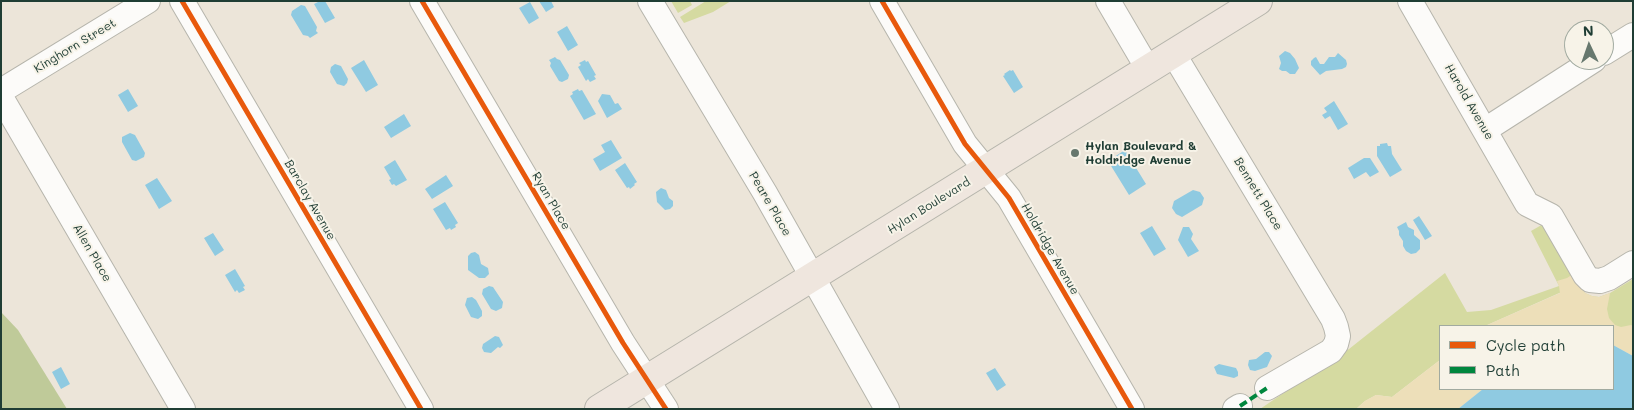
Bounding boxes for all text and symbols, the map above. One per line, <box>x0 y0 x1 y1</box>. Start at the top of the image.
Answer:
street label: Kinghorn Street <box>31 16 119 76</box>
north arrow <box>1564 20 1614 70</box>
text: N <box>1582 21 1594 40</box>
street label: Harold Avenue <box>1441 62 1497 142</box>
place label: Hylan Boulevard & Holdridge Avenue <box>1085 139 1197 167</box>
marker: Hylan Boulevard & Holdridge Avenue <box>1069 147 1081 159</box>
street label: Bennett Place <box>1231 155 1285 233</box>
street label: Barclay Avenue <box>281 157 339 243</box>
street label: Peare Place <box>746 169 794 239</box>
street label: Ryan Place <box>529 170 573 232</box>
street label: Hylan Boulevard <box>885 175 973 237</box>
street label: Holdridge Avenue <box>1018 201 1082 297</box>
street label: Allen Place <box>70 221 114 285</box>
legend <box>1439 325 1614 390</box>
text: Cycle path <box>1486 335 1565 355</box>
text: Path <box>1486 360 1520 380</box>

